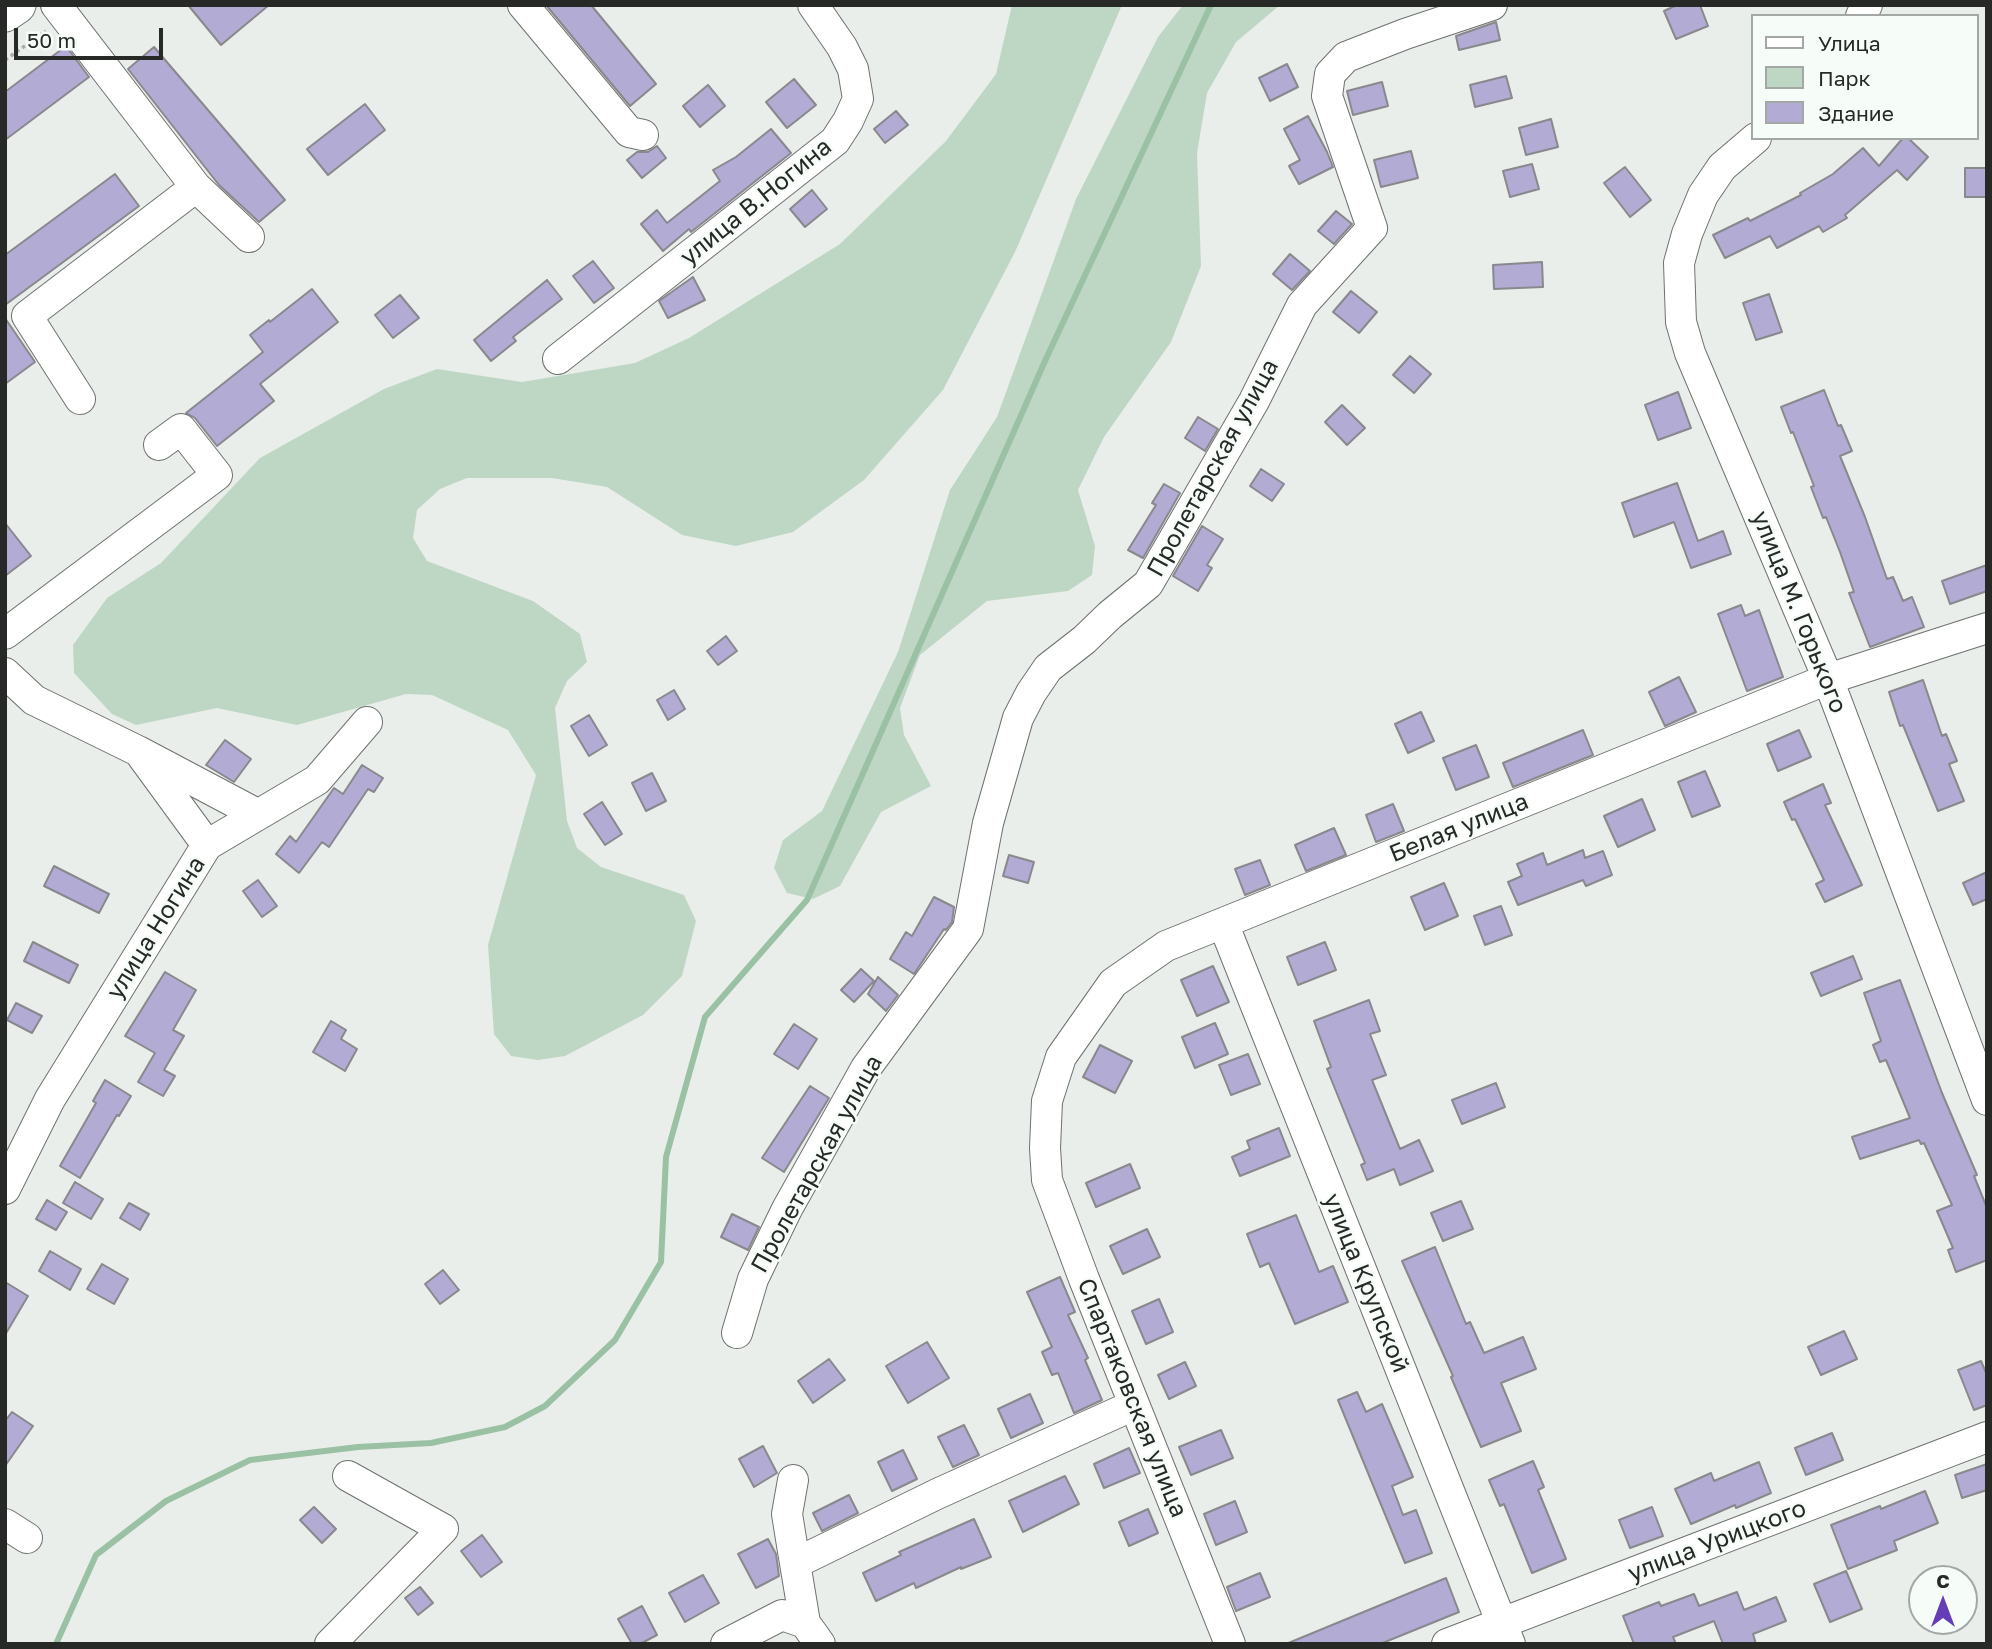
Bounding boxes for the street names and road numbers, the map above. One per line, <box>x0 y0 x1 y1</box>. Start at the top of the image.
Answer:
street label: улица В.Ногина <box>675 132 837 272</box>
street label: Пролетарская улица <box>1141 354 1285 582</box>
street label: улица М. Горького <box>1745 507 1853 717</box>
street label: Белая улица <box>1385 787 1533 869</box>
street label: улица Ногина <box>101 851 211 1005</box>
street label: Пролетарская улица <box>745 1050 889 1278</box>
street label: улица Крупской <box>1317 1189 1415 1377</box>
street label: Спартаковская улица <box>1071 1274 1193 1522</box>
street label: улица Урицкого <box>1624 1494 1810 1588</box>

